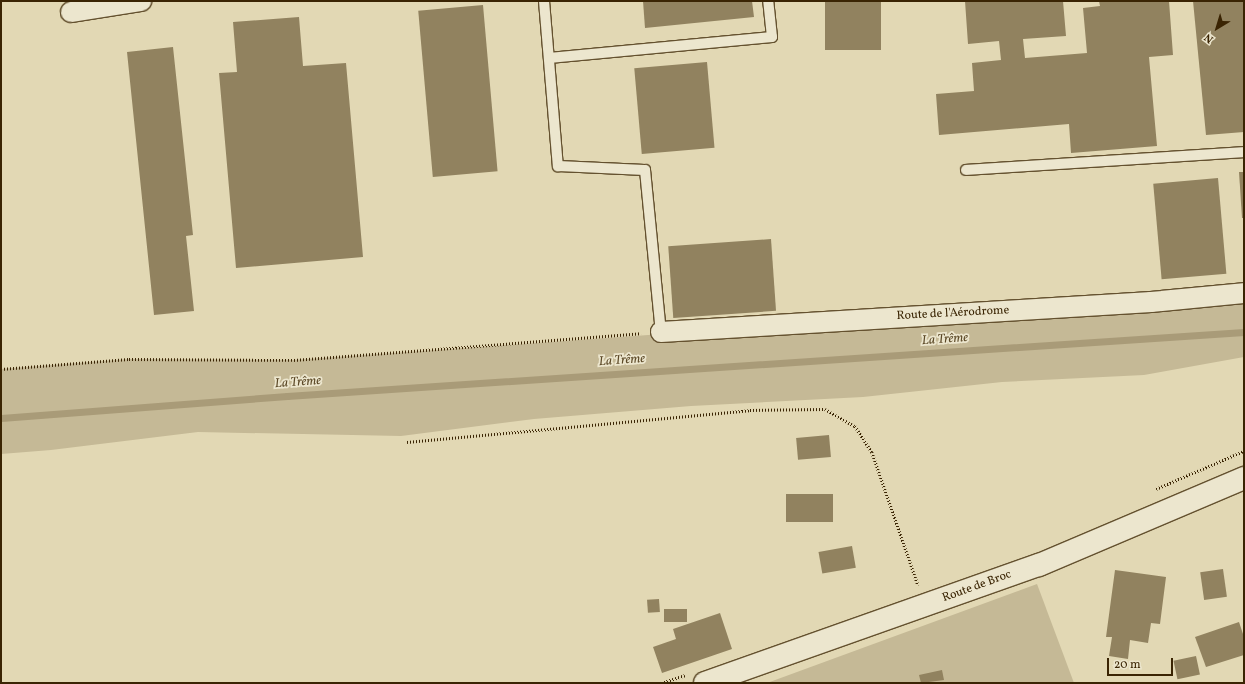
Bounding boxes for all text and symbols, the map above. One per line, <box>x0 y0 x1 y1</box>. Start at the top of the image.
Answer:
north arrow <box>1197 8 1237 48</box>
text: N <box>1202 29 1217 46</box>
street label: Route de l'Aérodrome <box>896 304 1010 324</box>
water label: La Trême <box>921 331 969 349</box>
water label: La Trême <box>598 352 646 370</box>
water label: La Trême <box>274 374 322 392</box>
street label: Route de Broc <box>941 568 1013 606</box>
scale bar <box>1109 650 1175 676</box>
text: 20 m <box>1114 657 1141 673</box>

